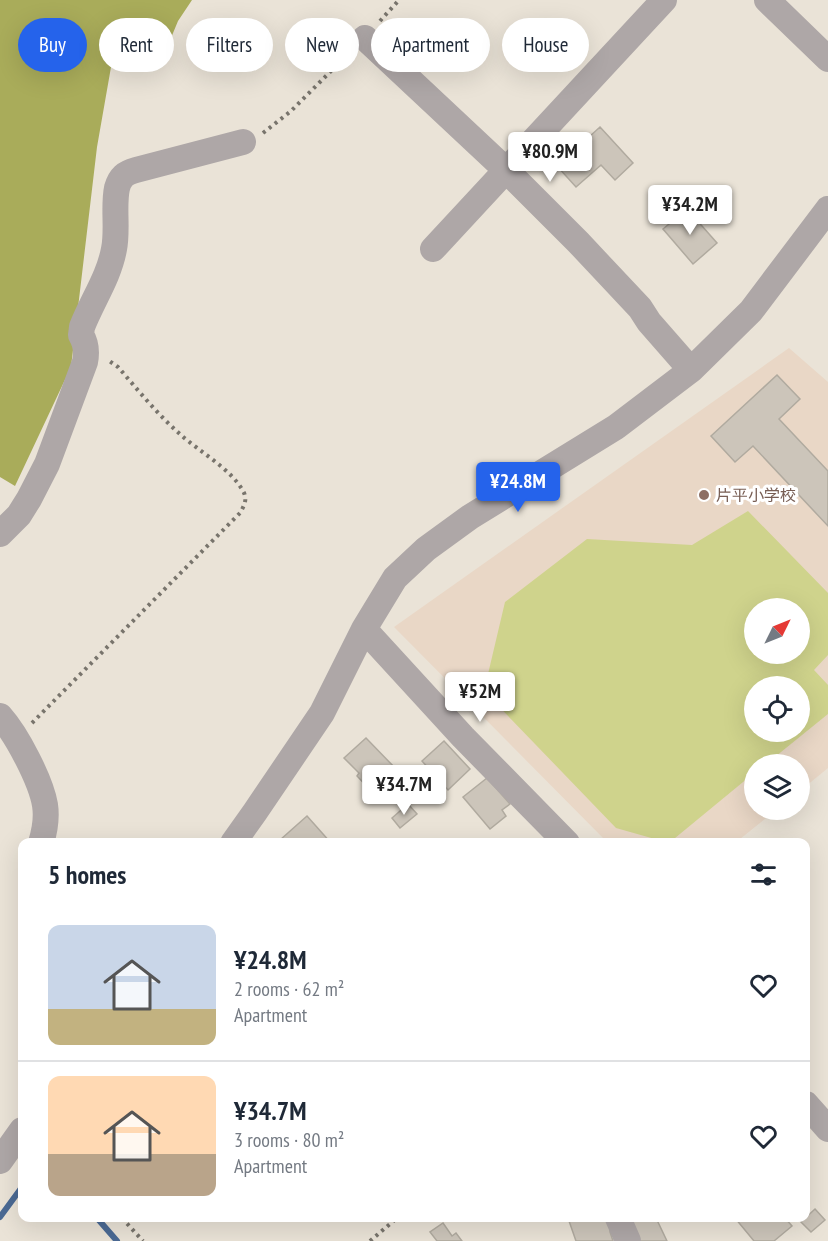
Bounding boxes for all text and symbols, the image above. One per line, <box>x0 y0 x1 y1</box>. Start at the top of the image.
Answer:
chip: Buy <box>18 18 87 72</box>
chip: Rent <box>99 18 174 72</box>
chip: Filters <box>186 18 273 72</box>
chip: New <box>285 18 359 72</box>
chip: Apartment <box>371 18 490 72</box>
chip: House <box>502 18 589 72</box>
pin: ¥80.9M <box>501 132 599 183</box>
text: ¥80.9M <box>522 138 578 164</box>
pin: ¥34.2M <box>641 185 739 236</box>
text: ¥34.2M <box>662 191 718 217</box>
pin: ¥24.8M <box>469 462 567 513</box>
text: ¥24.8M <box>490 468 546 494</box>
place label: 片平小学校 <box>716 485 796 505</box>
marker: 片平小学校 <box>697 488 711 502</box>
north arrow <box>744 598 810 664</box>
map controls <box>744 598 810 820</box>
pin: ¥52M <box>444 672 516 723</box>
button: locate <box>744 676 810 742</box>
text: ¥52M <box>459 678 501 704</box>
button: layers <box>744 754 810 820</box>
pin: ¥34.7M <box>355 765 453 816</box>
text: ¥34.7M <box>376 771 432 797</box>
text: 5 homes <box>48 858 126 891</box>
icon: filters <box>747 858 780 891</box>
text: ¥24.8M <box>234 943 307 976</box>
icon: home <box>96 949 168 1021</box>
icon: heart <box>747 969 780 1002</box>
text: 2 rooms · 62 m² <box>234 976 344 1002</box>
text: Apartment <box>234 1002 307 1028</box>
text: ¥34.7M <box>234 1094 307 1127</box>
icon: home <box>96 1100 168 1172</box>
icon: heart <box>747 1120 780 1153</box>
text: 3 rooms · 80 m² <box>234 1127 344 1153</box>
text: Apartment <box>234 1153 307 1179</box>

